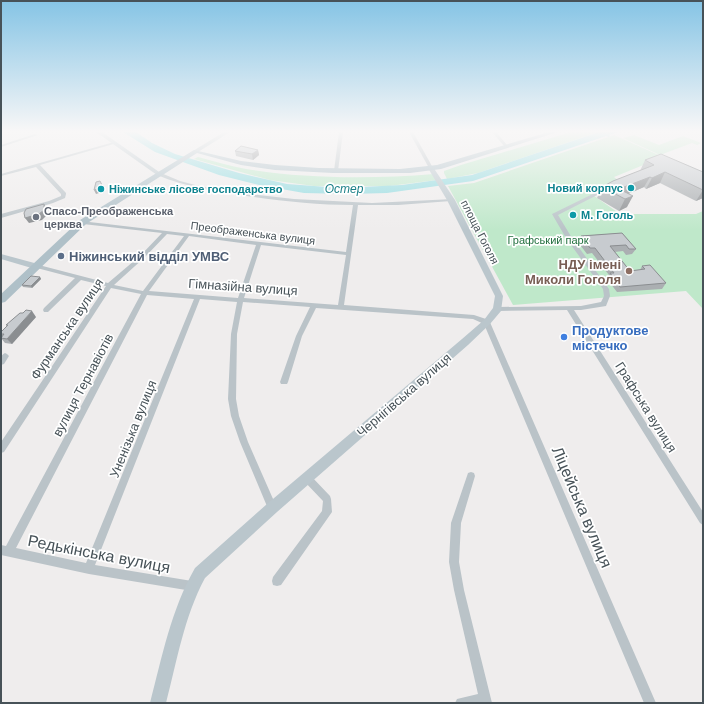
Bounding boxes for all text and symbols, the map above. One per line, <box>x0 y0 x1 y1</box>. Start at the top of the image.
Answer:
water label: Остер <box>325 182 364 196</box>
place label: Новий корпус <box>548 182 623 194</box>
place label: Ніжинське лісове господарство <box>109 183 283 195</box>
marker: Новий корпус <box>626 183 636 193</box>
marker: Ніжинське лісове господарство <box>96 184 106 194</box>
street label: площа Гоголя <box>459 198 501 266</box>
place label: Спасо-Преображенська церква <box>44 205 174 230</box>
place label: М. Гоголь <box>581 209 634 221</box>
marker: М. Гоголь <box>568 210 578 220</box>
marker: Спасо-Преображенська церква <box>31 212 41 222</box>
street label: Преображенська вулиця <box>190 219 316 247</box>
park label: Графський парк <box>507 234 589 246</box>
place label: Ніжинський відділ УМВС <box>69 249 230 264</box>
marker: Ніжинський відділ УМВС <box>56 251 66 261</box>
place label: НДУ імені Миколи Гоголя <box>525 257 621 287</box>
marker: НДУ імені Миколи Гоголя <box>624 266 634 276</box>
street label: Фурманська вулиця <box>27 275 107 383</box>
street label: Гімназійна вулиця <box>188 276 298 298</box>
place label: Продуктове містечко <box>572 323 648 353</box>
street label: вулиця Тернавіотів <box>50 331 117 439</box>
marker: Продуктове містечко <box>559 332 569 342</box>
street label: Чернігівська вулиця <box>354 350 454 440</box>
street label: Графська вулиця <box>612 359 680 455</box>
street label: Уненізька вулиця <box>107 378 159 480</box>
street label: Ліцейська вулиця <box>549 444 615 570</box>
street label: Редькінська вулиця <box>26 532 172 576</box>

